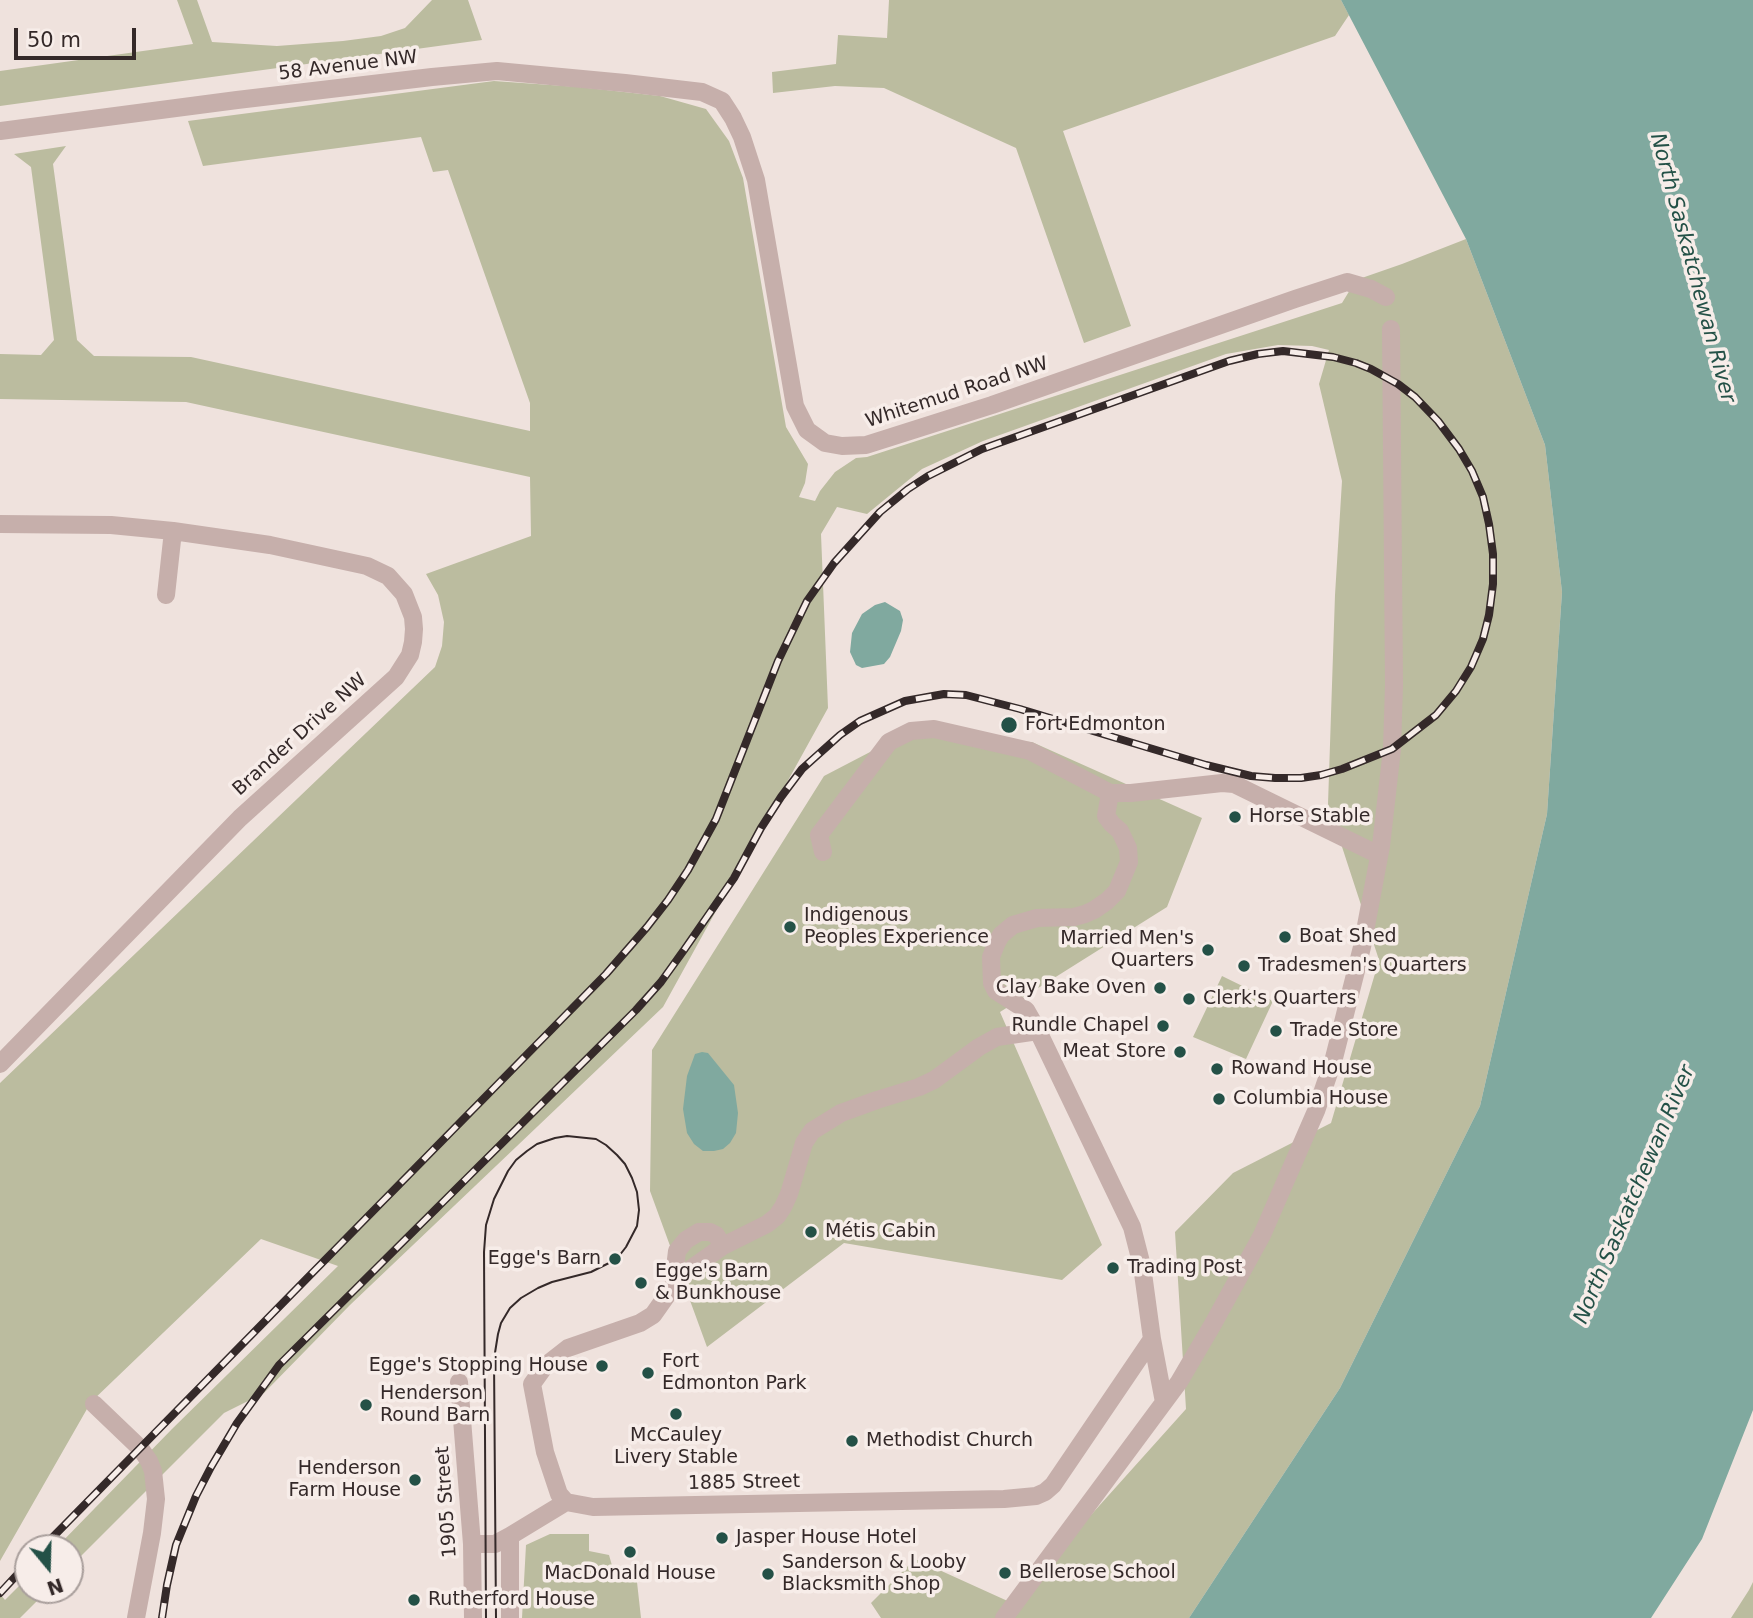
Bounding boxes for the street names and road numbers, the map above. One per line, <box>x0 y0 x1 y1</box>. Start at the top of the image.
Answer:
street label: 58 Avenue NW <box>277 46 419 86</box>
street label: Whitemud Road NW <box>863 353 1051 433</box>
street label: Brander Drive NW <box>229 669 371 801</box>
street label: 1905 Street <box>432 1445 462 1559</box>
street label: 1885 Street <box>688 1471 800 1495</box>

